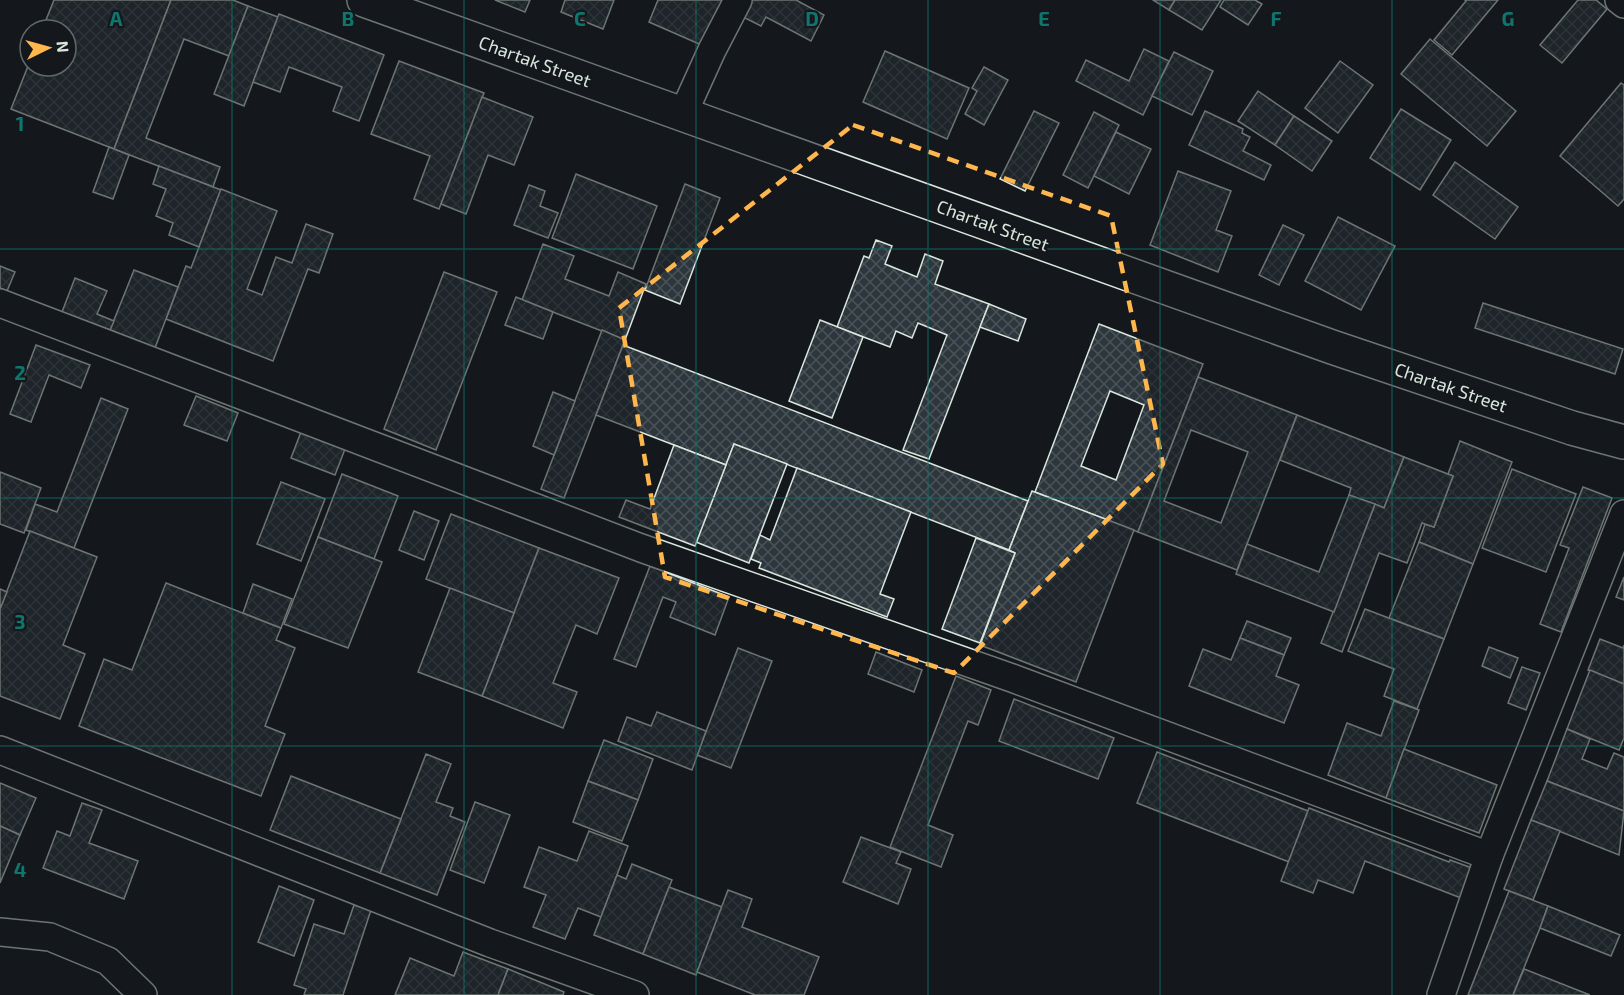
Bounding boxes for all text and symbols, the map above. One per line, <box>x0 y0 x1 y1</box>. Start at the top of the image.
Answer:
text: A <box>109 6 123 30</box>
text: B <box>342 6 354 30</box>
text: C <box>574 6 586 30</box>
text: D <box>805 6 819 30</box>
text: E <box>1038 6 1050 30</box>
text: F <box>1270 6 1282 30</box>
text: G <box>1502 6 1514 30</box>
north arrow <box>18 18 78 78</box>
street label: Chartak Street <box>476 31 594 91</box>
text: N <box>53 40 73 53</box>
text: 1 <box>16 111 24 135</box>
street label: Chartak Street <box>934 195 1052 255</box>
street label: Chartak Street <box>1392 357 1510 417</box>
text: 2 <box>14 360 26 384</box>
text: 3 <box>14 609 26 633</box>
text: 4 <box>14 857 27 881</box>

